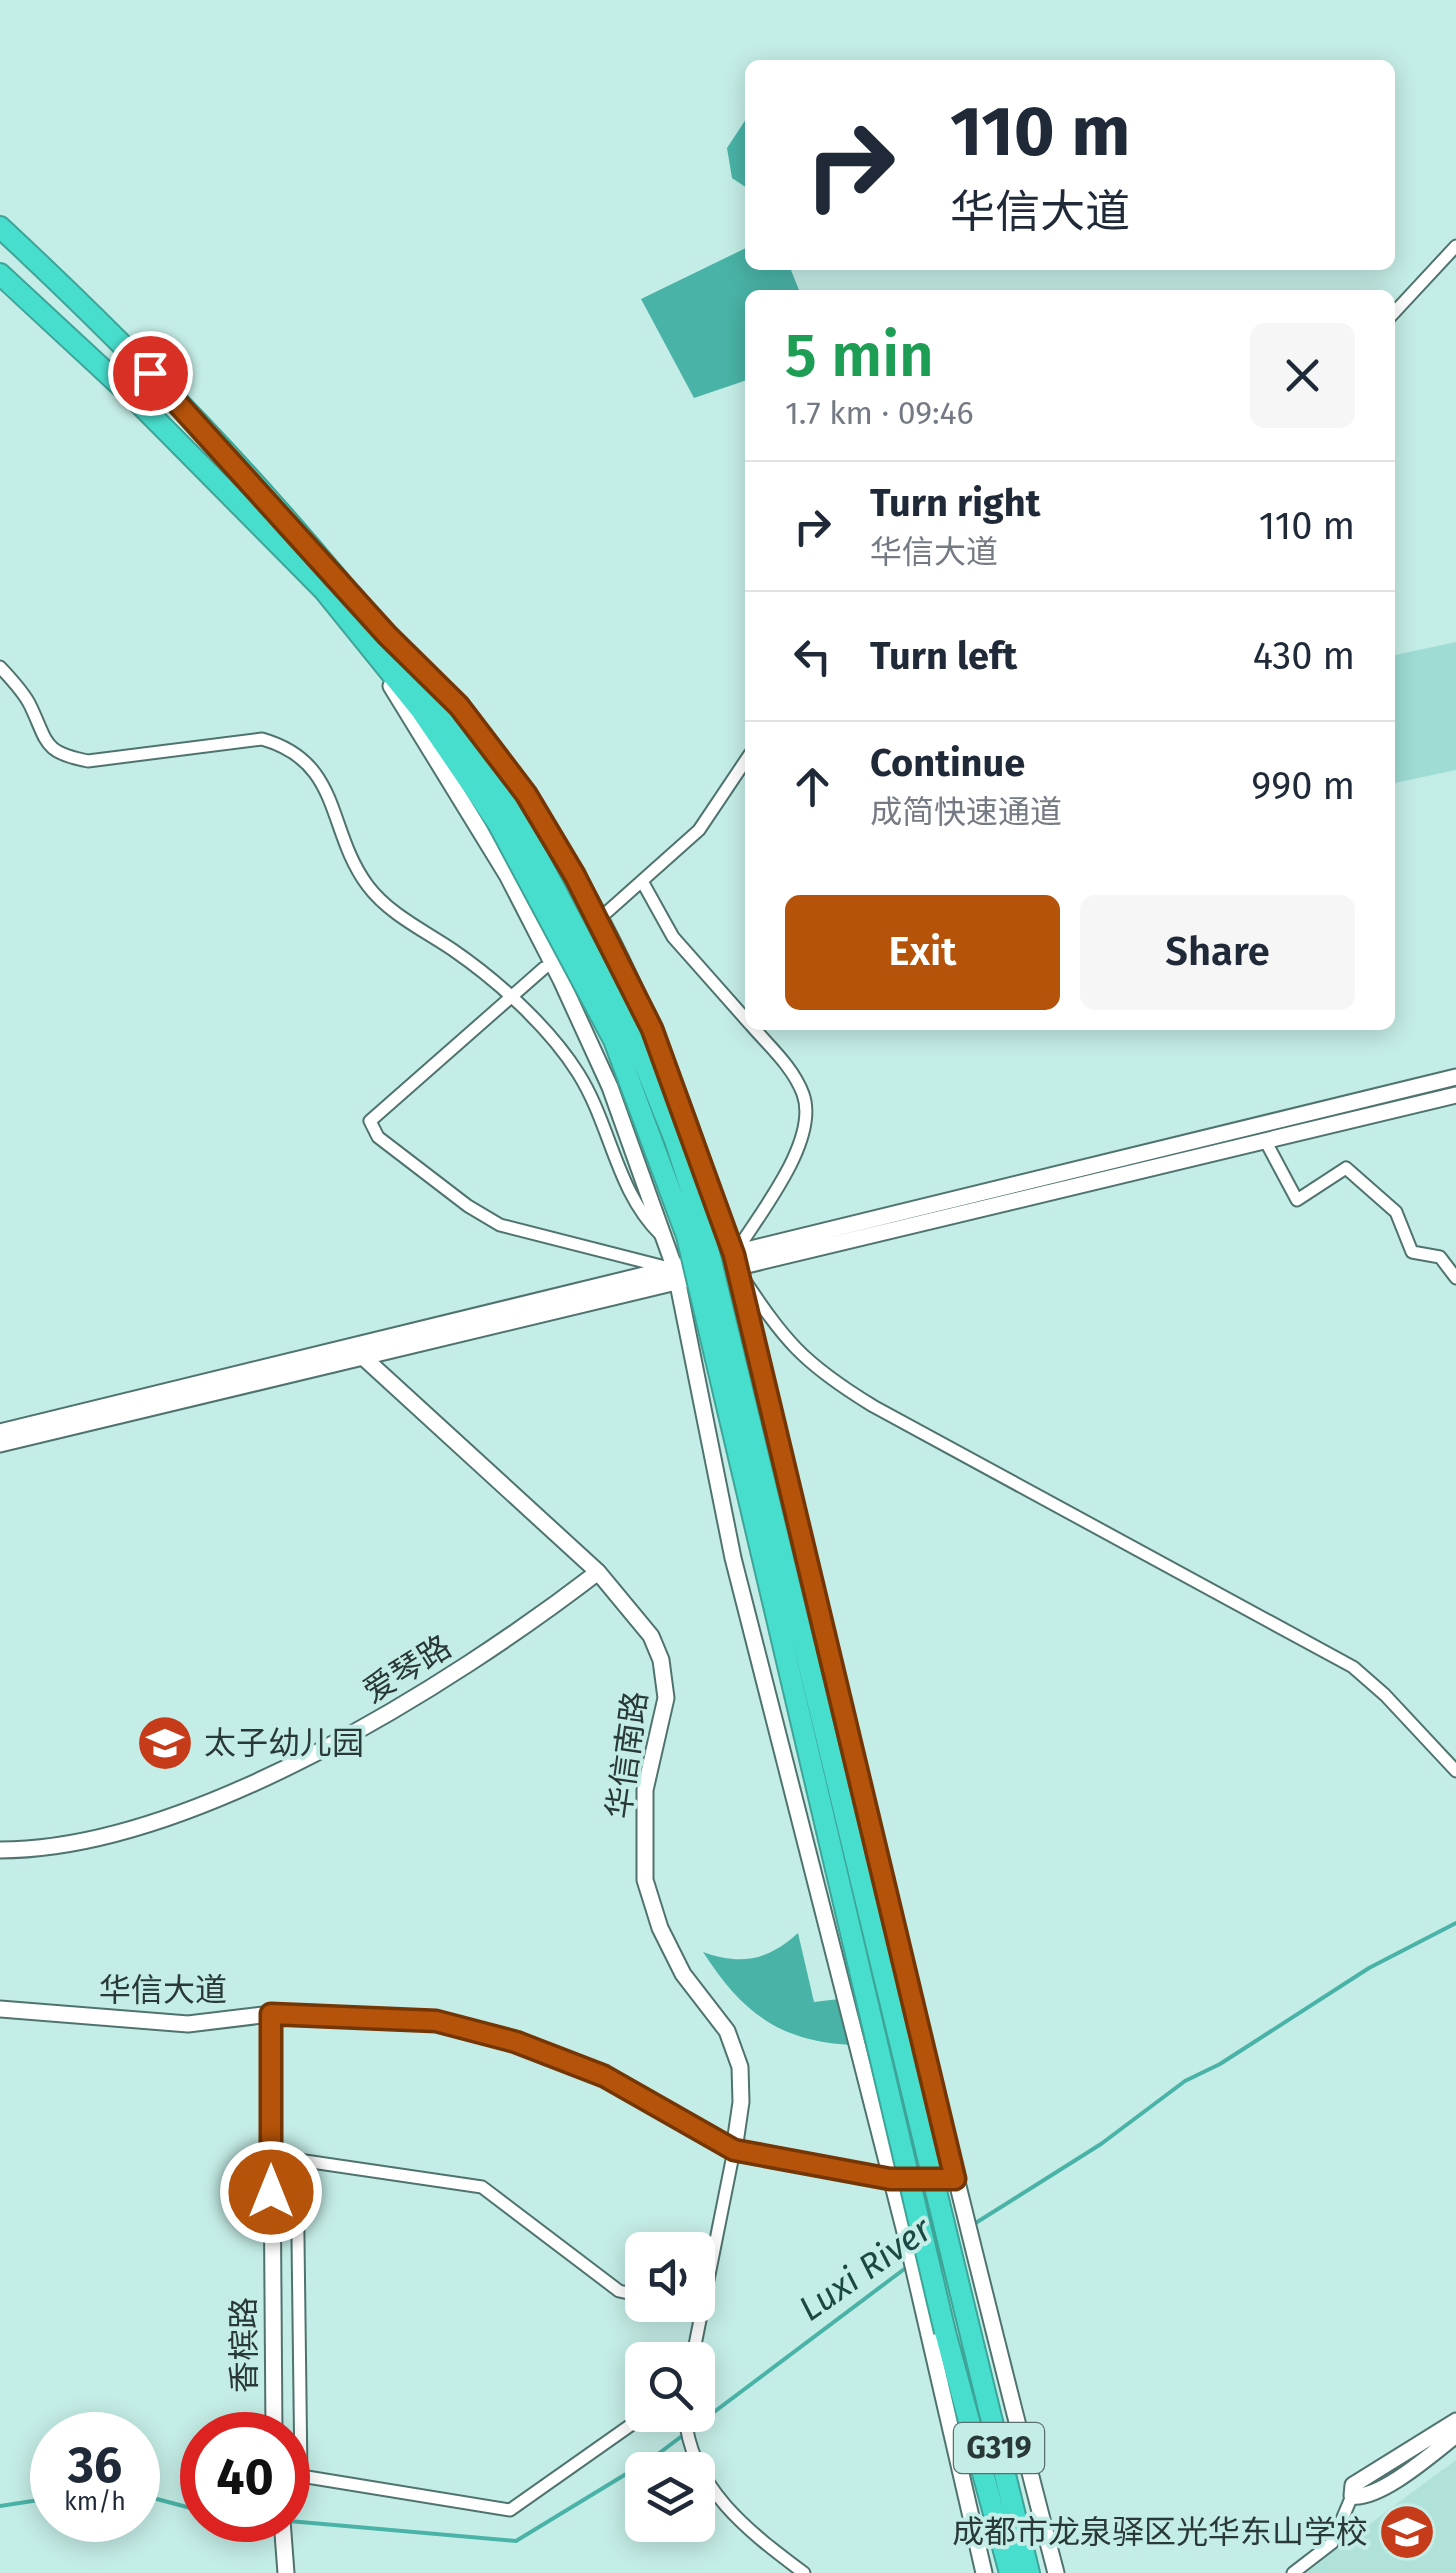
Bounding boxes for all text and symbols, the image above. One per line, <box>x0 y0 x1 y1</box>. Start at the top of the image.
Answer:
text: 110 m <box>950 90 1130 174</box>
icon: right <box>785 100 915 230</box>
text: 华信大道 <box>950 185 1130 239</box>
text: 5 min <box>785 320 934 392</box>
button: close <box>1250 323 1355 428</box>
pin <box>108 331 193 416</box>
icon: arrive <box>123 346 178 401</box>
text: 1.7 km · 09:46 <box>785 394 974 432</box>
text: Turn right <box>870 480 1040 526</box>
icon: right <box>785 499 840 554</box>
text: 110 m <box>1259 503 1355 549</box>
text: 华信大道 <box>870 533 998 571</box>
icon: left <box>785 629 840 684</box>
text: Turn left <box>870 633 1017 679</box>
text: 430 m <box>1253 633 1355 679</box>
text: Continue <box>870 740 1025 786</box>
icon: ahead <box>785 759 840 814</box>
text: 990 m <box>1251 763 1355 809</box>
text: 成简快速通道 <box>870 793 1062 831</box>
button: Exit <box>785 895 1060 1010</box>
button: Share <box>1080 895 1355 1010</box>
street label: 爱琴路 <box>356 1627 458 1711</box>
street label: 华信南路 <box>599 1689 655 1821</box>
school or university icon: 太子幼儿园 <box>135 1713 195 1773</box>
place label: 太子幼儿园 <box>204 1724 364 1762</box>
street label: 华信大道 <box>99 1971 227 2009</box>
position arrow <box>219 2140 323 2244</box>
water label: Luxi River <box>791 2207 940 2330</box>
map controls <box>625 2232 715 2542</box>
button: sound <box>625 2232 715 2322</box>
street label: 香槟路 <box>225 2297 263 2393</box>
button: search <box>625 2342 715 2432</box>
speed limit sign: 40 <box>180 2412 310 2542</box>
road number: G319 <box>954 2423 1044 2473</box>
text: 36 <box>68 2435 122 2495</box>
button: layers <box>625 2452 715 2542</box>
text: km/h <box>64 2487 126 2517</box>
school or university icon: 成都市龙泉驿区光华东山学校 <box>1377 2502 1437 2562</box>
place label: 成都市龙泉驿区光华东山学校 <box>952 2513 1368 2551</box>

